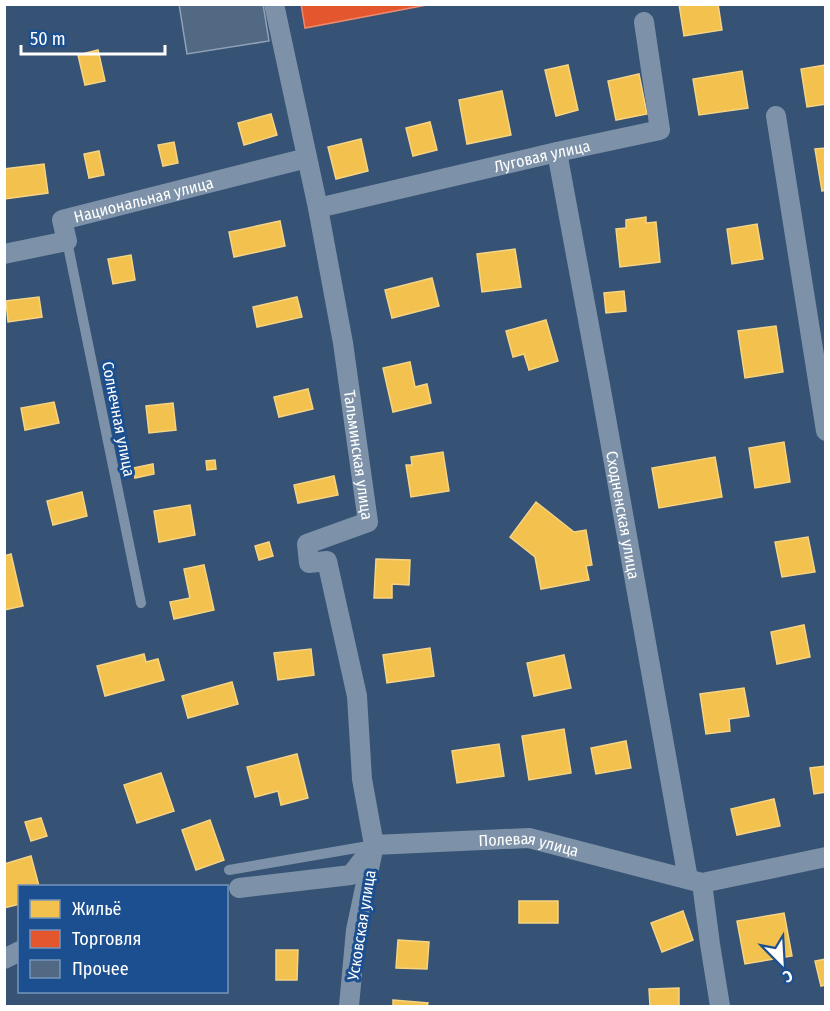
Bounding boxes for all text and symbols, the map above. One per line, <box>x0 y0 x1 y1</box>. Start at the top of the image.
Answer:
scale bar <box>21 18 165 56</box>
text: 50 m <box>30 28 66 50</box>
street label: Луговая улица <box>492 136 592 176</box>
street label: Национальная улица <box>72 173 216 227</box>
street label: Солнечная улица <box>98 360 139 478</box>
street label: Тальминская улица <box>340 389 377 521</box>
street label: Сходненская улица <box>602 449 644 581</box>
street label: Полевая улица <box>478 829 581 861</box>
street label: Усковская улица <box>343 868 380 983</box>
legend <box>18 885 228 993</box>
text: Жильё <box>72 898 122 920</box>
text: Торговля <box>72 928 141 950</box>
north arrow <box>752 933 812 993</box>
text: Прочее <box>72 958 129 980</box>
text: С <box>780 966 796 987</box>

